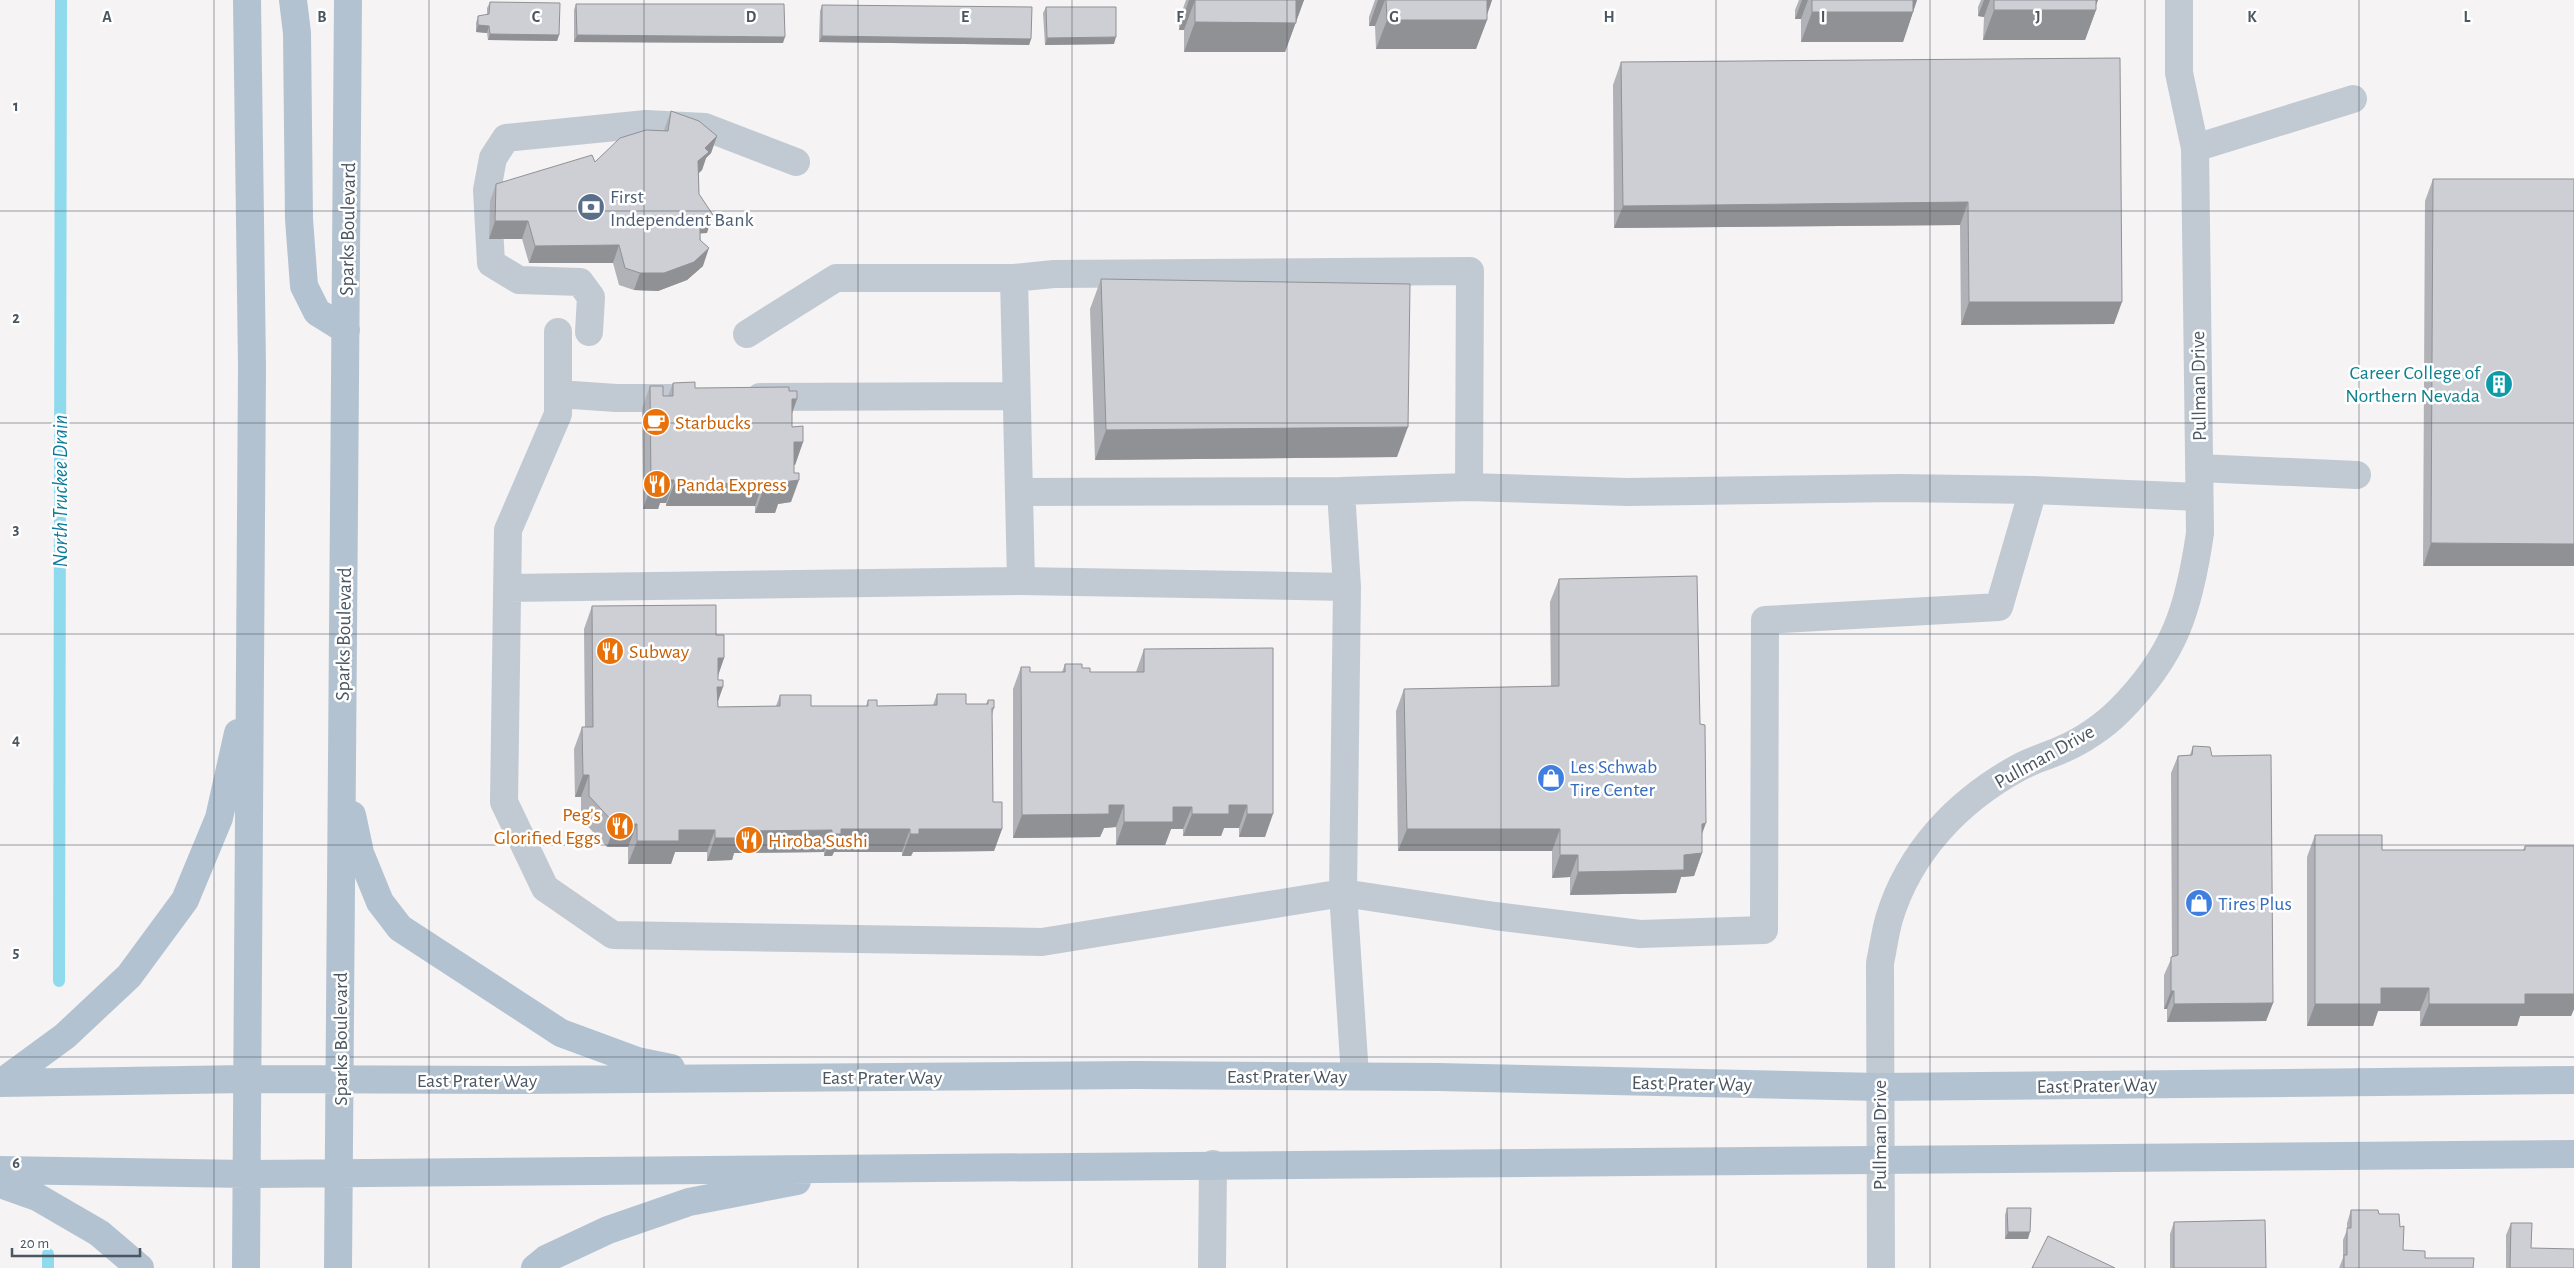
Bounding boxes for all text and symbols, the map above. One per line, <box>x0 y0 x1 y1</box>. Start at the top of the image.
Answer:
text: A <box>102 9 112 25</box>
text: B <box>317 9 327 25</box>
text: C <box>532 9 541 25</box>
text: D <box>746 9 757 25</box>
text: E <box>961 9 969 25</box>
text: F <box>1176 9 1184 25</box>
text: G <box>1389 9 1399 25</box>
text: H <box>1603 9 1615 25</box>
text: I <box>1821 9 1825 25</box>
text: J <box>2035 9 2041 25</box>
text: K <box>2247 9 2257 25</box>
text: L <box>2464 9 2471 25</box>
text: 1 <box>13 98 19 114</box>
street label: Sparks Boulevard <box>337 162 359 296</box>
place label: First Independent Bank <box>610 187 754 230</box>
bank icon: First Independent Bank <box>576 192 606 222</box>
text: 2 <box>12 310 20 326</box>
street label: Pullman Drive <box>2188 331 2210 441</box>
place label: Career College of Northern Nevada <box>2345 363 2481 406</box>
building icon: Career College of Northern Nevada <box>2484 369 2514 399</box>
cafe icon: Starbucks <box>641 407 671 437</box>
place label: Starbucks <box>675 413 751 433</box>
water label: North Truckee Drain <box>50 415 71 567</box>
restaurant icon: Panda Express <box>642 469 672 499</box>
place label: Panda Express <box>676 475 787 495</box>
text: 3 <box>13 521 20 537</box>
street label: Sparks Boulevard <box>333 567 355 701</box>
restaurant icon: Subway <box>595 636 625 666</box>
place label: Subway <box>629 642 690 662</box>
street label: Pullman Drive <box>1991 721 2098 792</box>
text: 4 <box>12 732 20 748</box>
place label: Les Schwab Tire Center <box>1570 757 1657 800</box>
shop icon: Les Schwab Tire Center <box>1536 763 1566 793</box>
place label: Peg's Glorified Eggs <box>494 805 601 848</box>
restaurant icon: Peg's Glorified Eggs <box>605 811 635 841</box>
restaurant icon: Hiroba Sushi <box>734 825 764 855</box>
place label: Hiroba Sushi <box>768 831 868 851</box>
shop icon: Tires Plus <box>2184 888 2214 918</box>
place label: Tires Plus <box>2218 894 2292 914</box>
text: 5 <box>13 944 20 960</box>
street label: Sparks Boulevard <box>331 972 351 1106</box>
street label: East Prater Way <box>1227 1067 1348 1087</box>
street label: East Prater Way <box>822 1068 943 1088</box>
street label: East Prater Way <box>417 1071 538 1091</box>
street label: East Prater Way <box>1632 1073 1753 1095</box>
street label: East Prater Way <box>2037 1075 2158 1097</box>
street label: Pullman Drive <box>1870 1080 1890 1190</box>
text: 6 <box>12 1155 20 1171</box>
scale bar <box>12 1226 140 1258</box>
text: 20 m <box>20 1236 49 1251</box>

